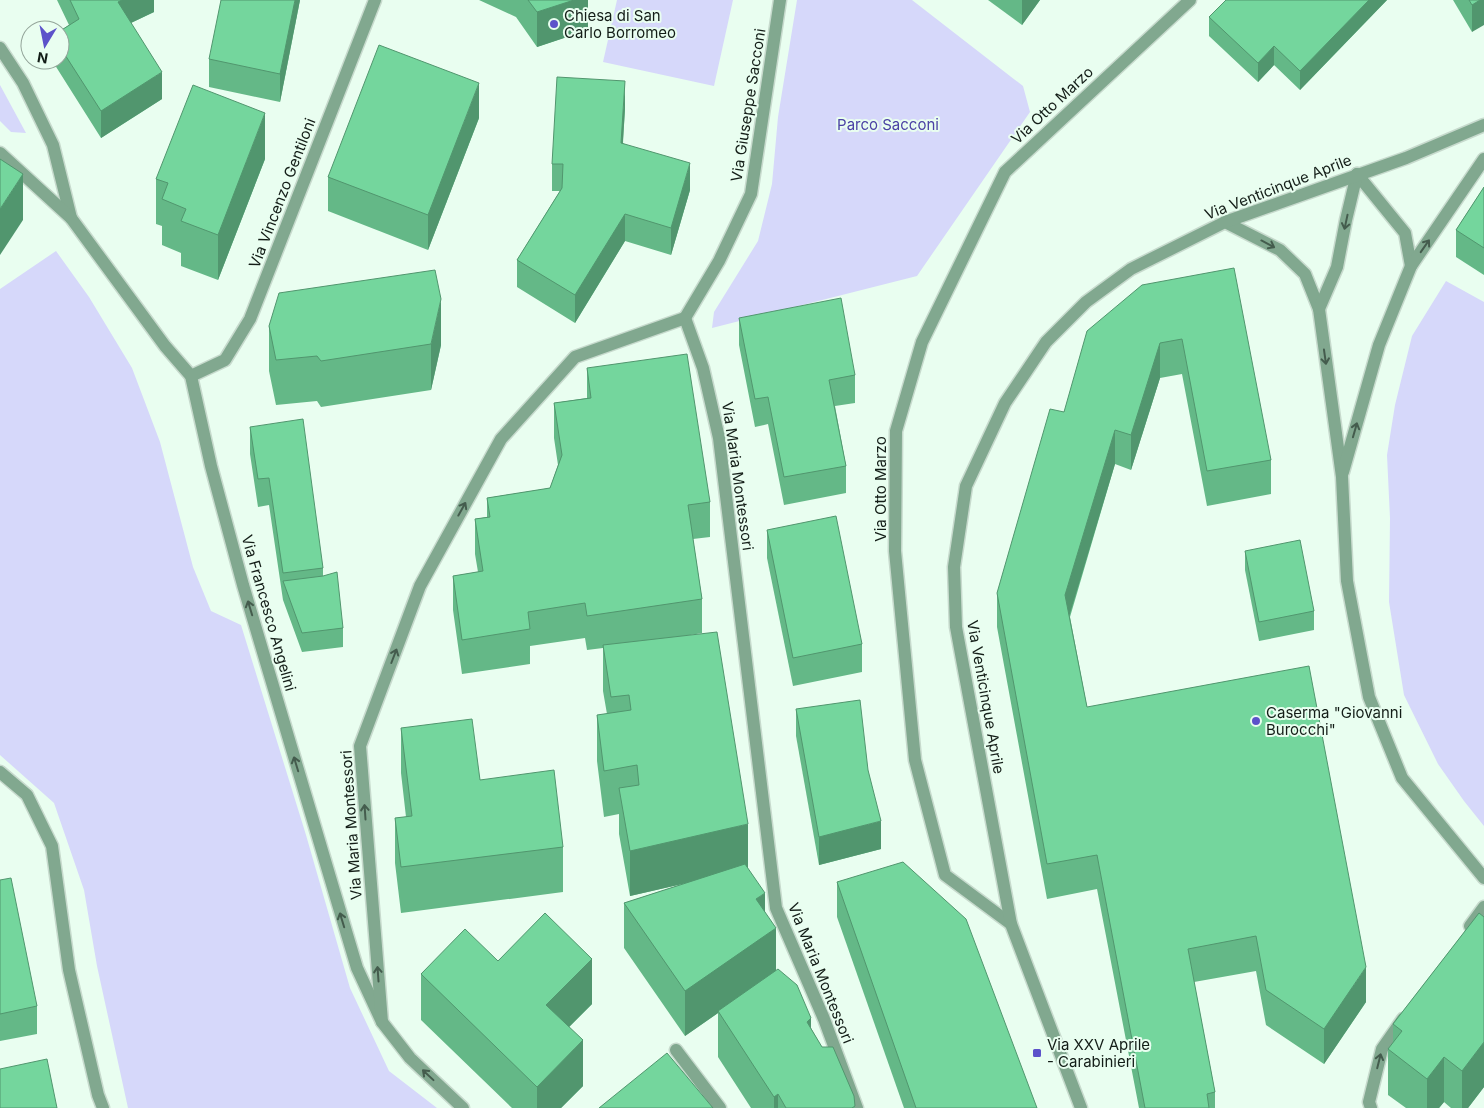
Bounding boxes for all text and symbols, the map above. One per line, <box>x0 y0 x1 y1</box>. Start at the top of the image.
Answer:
place label: Chiesa di San Carlo Borromeo <box>564 6 676 42</box>
marker: Chiesa di San Carlo Borromeo <box>548 18 560 30</box>
north arrow <box>20 20 70 70</box>
street label: Via Giuseppe Sacconi <box>726 27 770 183</box>
text: N <box>36 49 49 68</box>
street label: Via Otto Marzo <box>1007 62 1097 148</box>
street label: Via Vincenzo Gentiloni <box>245 115 319 271</box>
park label: Parco Sacconi <box>837 115 939 134</box>
street label: Via Venticinque Aprile <box>1202 150 1354 224</box>
one-way arrow <box>1340 213 1350 229</box>
one-way arrow <box>1261 239 1276 249</box>
one-way arrow <box>1420 240 1430 254</box>
one-way arrow <box>1320 349 1330 365</box>
street label: Via Maria Montessori <box>718 400 758 552</box>
one-way arrow <box>1351 422 1360 438</box>
street label: Via Otto Marzo <box>871 436 890 542</box>
one-way arrow <box>458 502 468 516</box>
street label: Via Francesco Angelini <box>238 533 300 693</box>
one-way arrow <box>244 601 254 617</box>
street label: Via Venticinque Aprile <box>963 619 1009 775</box>
one-way arrow <box>390 648 399 664</box>
place label: Caserma "Giovanni Burocchi" <box>1266 703 1402 739</box>
marker: Caserma "Giovanni Burocchi" <box>1250 715 1262 727</box>
street label: Via Maria Montessori <box>336 750 366 900</box>
one-way arrow <box>290 756 300 772</box>
one-way arrow <box>360 804 370 820</box>
street label: Via Maria Montessori <box>784 900 858 1046</box>
one-way arrow <box>337 912 347 928</box>
one-way arrow <box>373 966 382 982</box>
place label: Via XXV Aprile - Carabinieri <box>1047 1035 1150 1071</box>
marker: Via XXV Aprile - Carabinieri <box>1031 1047 1043 1059</box>
one-way arrow <box>1375 1053 1384 1069</box>
one-way arrow <box>422 1069 434 1081</box>

